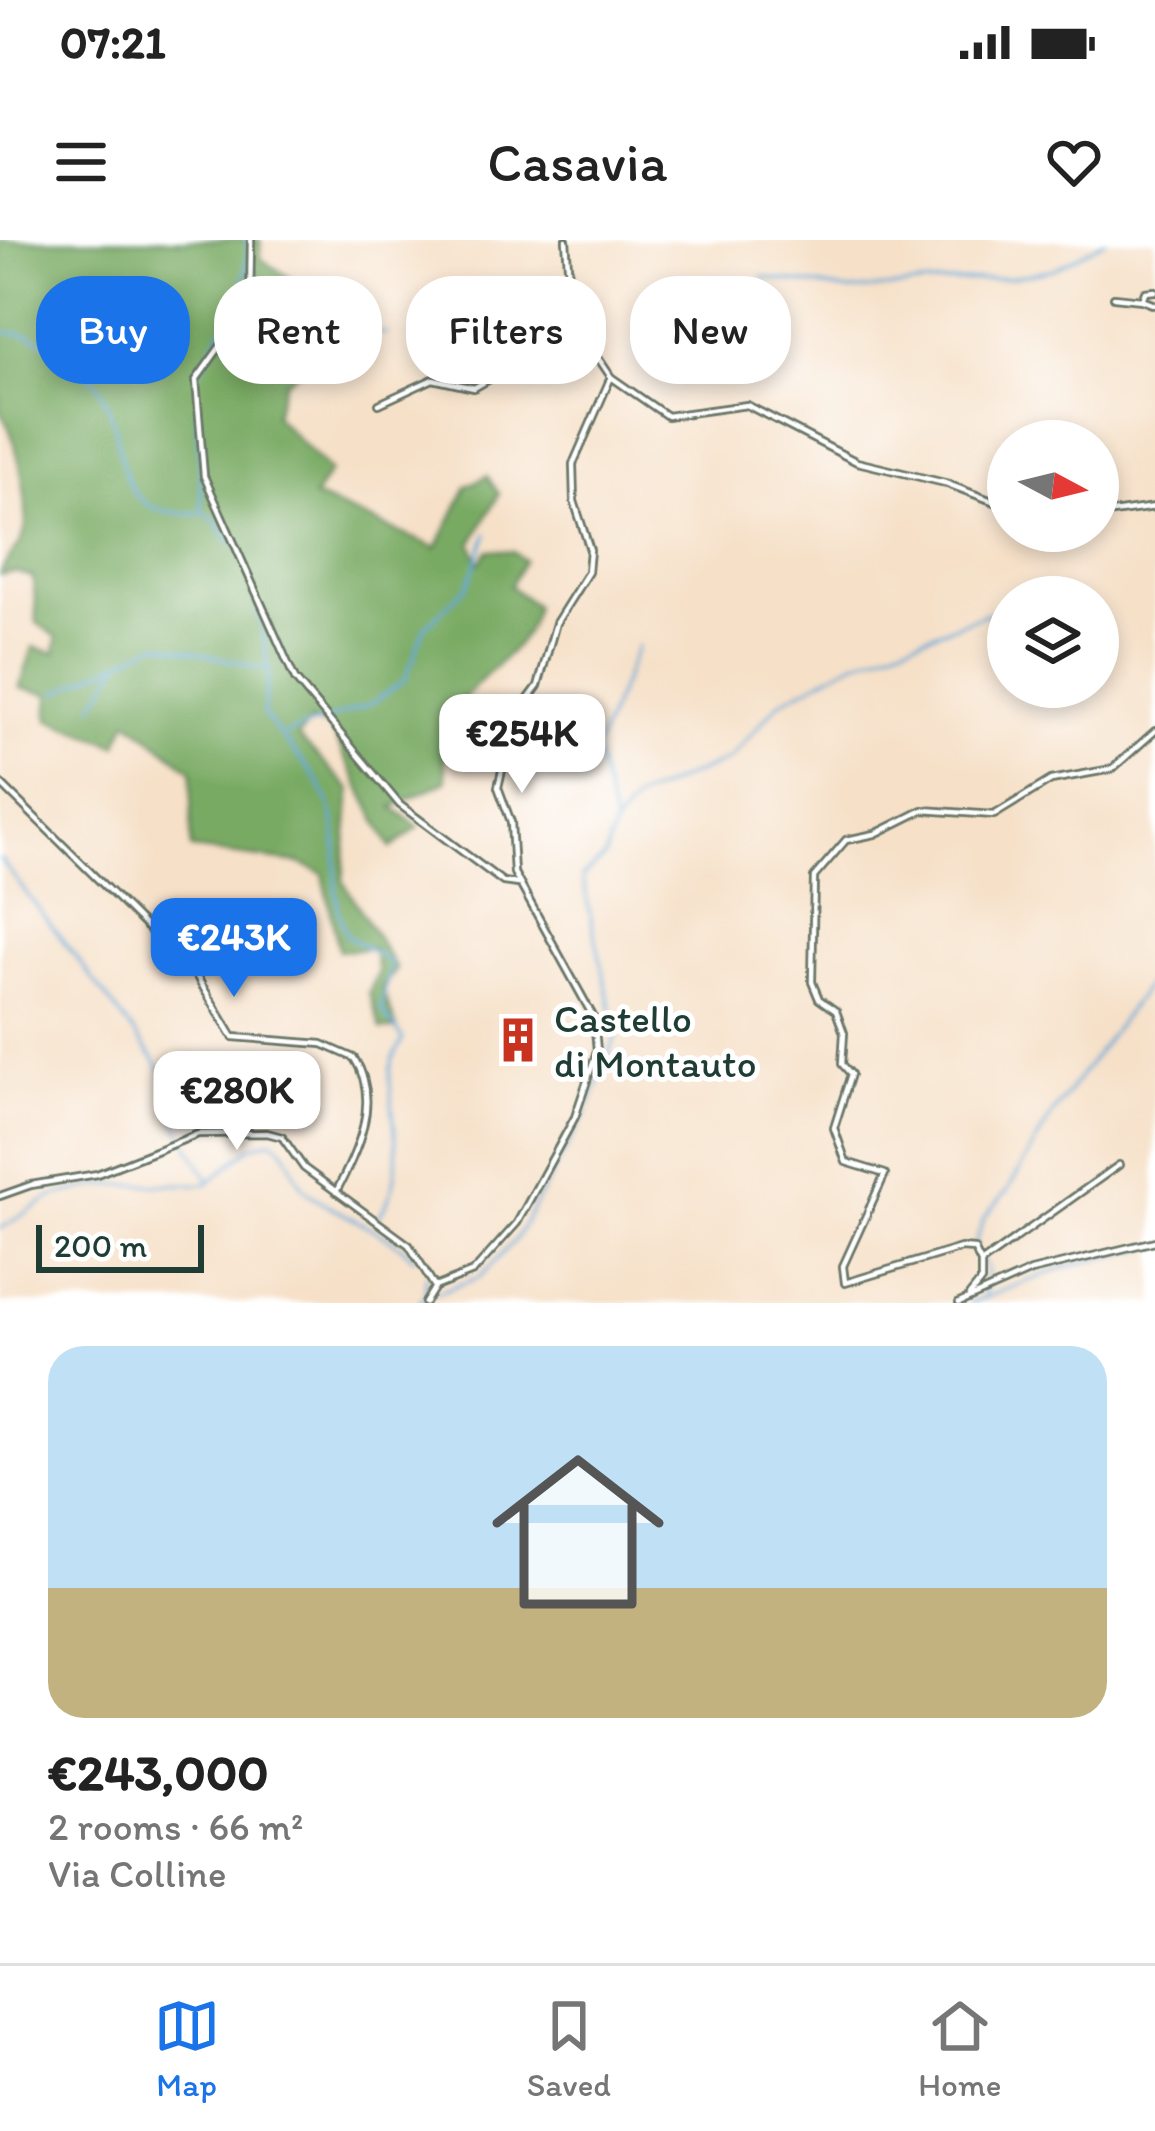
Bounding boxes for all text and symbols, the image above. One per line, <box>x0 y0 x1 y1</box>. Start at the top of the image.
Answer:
text: 07:21 <box>60 15 166 69</box>
icon: menu <box>48 129 114 195</box>
icon: heart <box>1041 129 1107 195</box>
text: Casavia <box>487 130 668 195</box>
chip: Buy <box>36 276 190 384</box>
chip: Rent <box>214 276 382 384</box>
chip: Filters <box>406 276 606 384</box>
chip: New <box>630 276 791 384</box>
north arrow <box>987 420 1119 552</box>
map controls <box>987 420 1119 708</box>
button: layers <box>987 576 1119 708</box>
pin: €254K <box>438 694 606 796</box>
text: €254K <box>466 709 578 756</box>
pin: €243K <box>150 898 318 1000</box>
text: €243K <box>178 913 290 960</box>
place label: Castello di Montauto <box>554 995 757 1087</box>
building icon: Castello di Montauto <box>493 1015 543 1065</box>
pin: €280K <box>153 1051 321 1153</box>
text: €280K <box>180 1066 294 1113</box>
scale bar <box>36 1219 204 1272</box>
text: 200 m <box>54 1226 147 1265</box>
icon: home <box>470 1424 686 1640</box>
text: €243,000 <box>48 1742 269 1803</box>
text: 2 rooms · 66 m² <box>48 1803 303 1850</box>
text: Via Colline <box>48 1850 227 1897</box>
tab: Map <box>154 1993 220 2104</box>
tab: Saved <box>527 1993 611 2104</box>
tab: Home <box>918 1993 1001 2104</box>

